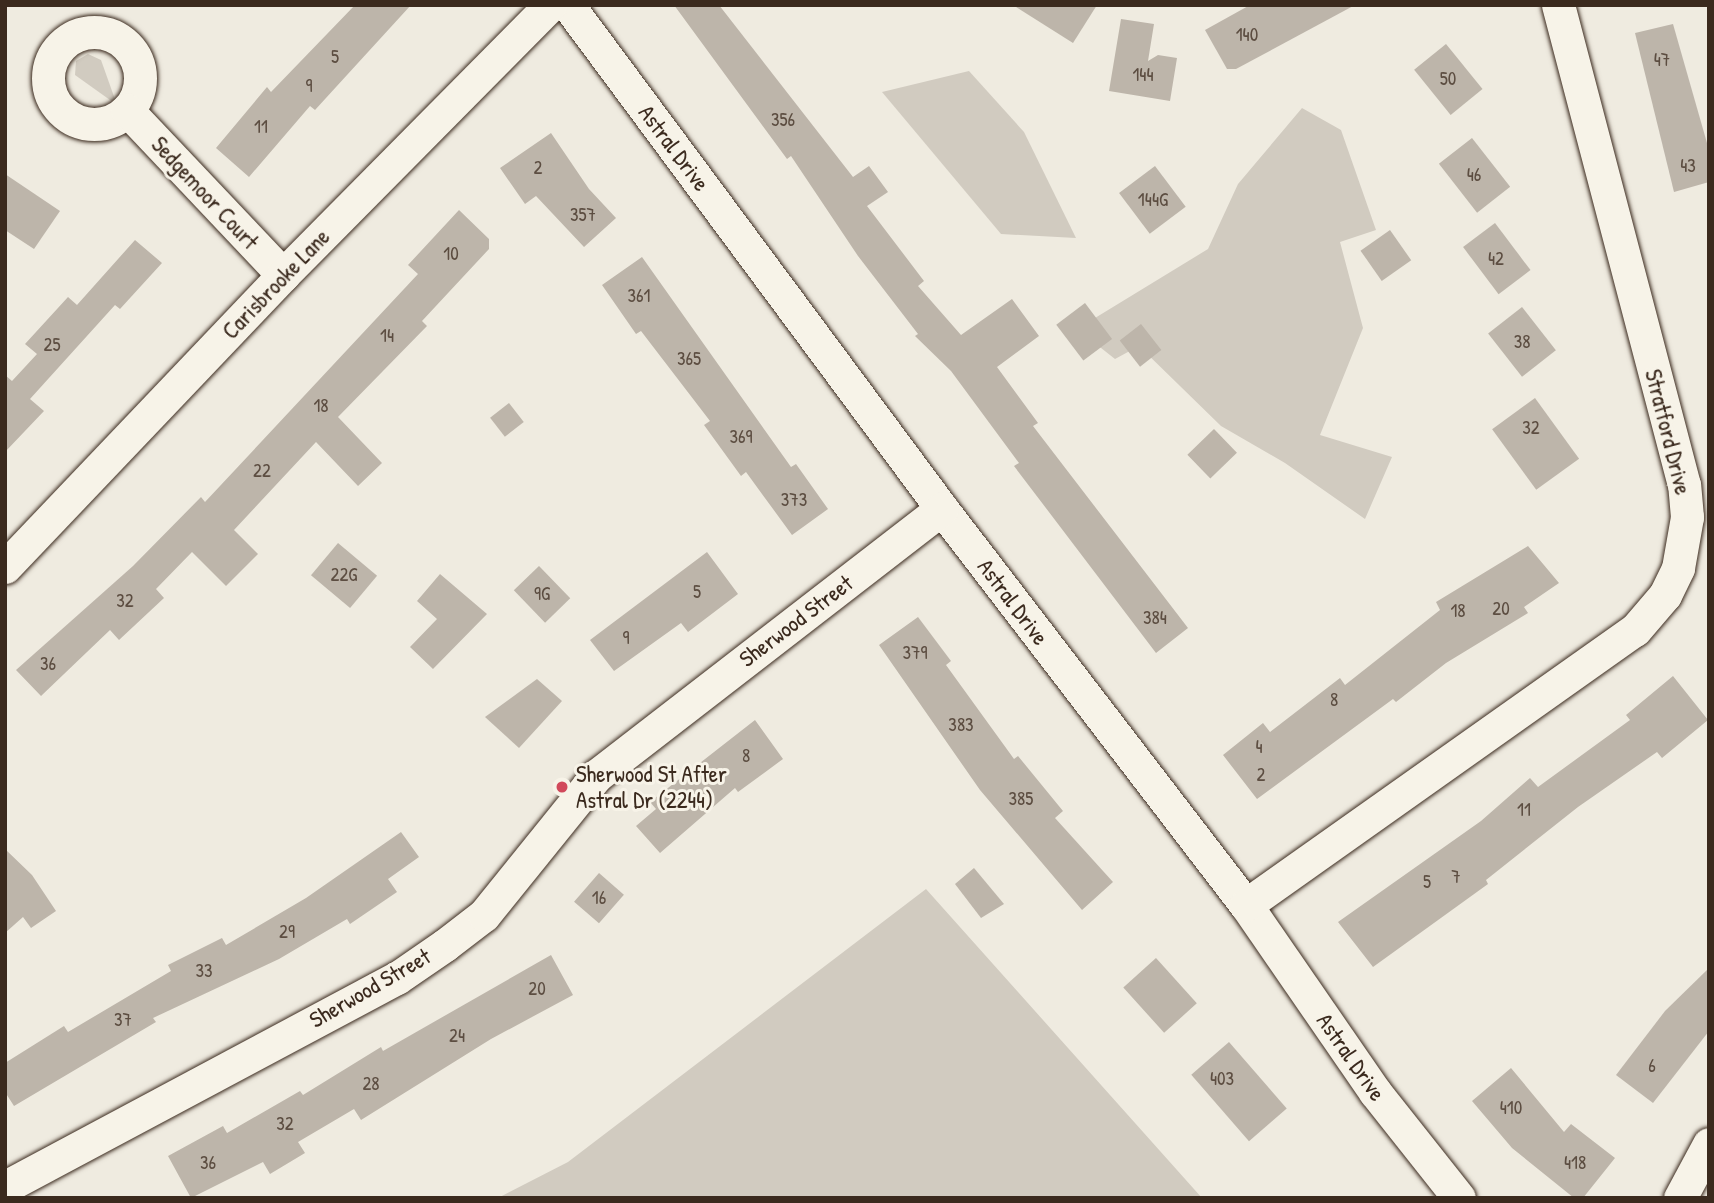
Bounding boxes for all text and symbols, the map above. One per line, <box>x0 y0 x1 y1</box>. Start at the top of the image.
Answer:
house number: 140 <box>1236 24 1258 46</box>
house number: 5 <box>331 46 339 68</box>
house number: 47 <box>1654 49 1670 71</box>
house number: 144 <box>1132 64 1154 86</box>
house number: 50 <box>1440 68 1456 90</box>
house number: 9 <box>306 75 312 97</box>
street label: Astral Drive <box>633 100 715 196</box>
house number: 356 <box>771 109 795 131</box>
house number: 11 <box>254 116 268 138</box>
street label: Sedgemoor Court <box>146 131 264 255</box>
house number: 43 <box>1680 155 1696 177</box>
house number: 2 <box>534 157 542 179</box>
house number: 46 <box>1467 164 1481 186</box>
house number: 144G <box>1138 189 1168 211</box>
house number: 357 <box>570 204 596 226</box>
street label: Carisbrooke Lane <box>217 223 335 345</box>
house number: 10 <box>443 243 459 265</box>
house number: 42 <box>1488 248 1504 270</box>
house number: 361 <box>628 285 650 307</box>
house number: 14 <box>380 325 394 347</box>
house number: 38 <box>1514 331 1530 353</box>
house number: 25 <box>44 334 60 356</box>
house number: 365 <box>677 348 701 370</box>
street label: Stratford Drive <box>1639 366 1697 498</box>
house number: 18 <box>313 395 329 417</box>
house number: 32 <box>1522 417 1540 439</box>
house number: 369 <box>729 426 753 448</box>
house number: 22 <box>253 460 271 482</box>
house number: 373 <box>781 489 807 511</box>
street label: Astral Drive <box>972 554 1054 650</box>
house number: 22G <box>331 564 357 586</box>
street label: Sherwood Street <box>734 569 858 673</box>
house number: 5 <box>693 581 701 603</box>
house number: 9G <box>534 583 550 605</box>
house number: 32 <box>116 590 134 612</box>
house number: 20 <box>1492 598 1510 620</box>
house number: 18 <box>1450 600 1466 622</box>
house number: 384 <box>1143 607 1167 629</box>
house number: 9 <box>623 627 629 649</box>
house number: 379 <box>903 642 927 664</box>
house number: 36 <box>40 653 56 675</box>
house number: 8 <box>1330 689 1338 711</box>
house number: 383 <box>948 714 974 736</box>
house number: 4 <box>1255 736 1263 758</box>
house number: 8 <box>742 745 750 767</box>
place label: Sherwood St After Astral Dr (2244) <box>576 760 727 814</box>
house number: 2 <box>1257 764 1265 786</box>
marker: Sherwood St After Astral Dr (2244) <box>554 779 570 795</box>
house number: 385 <box>1009 788 1033 810</box>
house number: 11 <box>1517 799 1531 821</box>
house number: 7 <box>1451 866 1461 888</box>
house number: 5 <box>1423 871 1431 893</box>
house number: 16 <box>592 887 606 909</box>
house number: 29 <box>279 921 295 943</box>
street label: Sherwood Street <box>305 942 435 1034</box>
house number: 33 <box>195 960 213 982</box>
house number: 20 <box>528 978 546 1000</box>
street label: Astral Drive <box>1311 1008 1391 1106</box>
house number: 37 <box>114 1009 132 1031</box>
house number: 24 <box>449 1025 465 1047</box>
house number: 6 <box>1648 1055 1656 1077</box>
house number: 403 <box>1210 1068 1234 1090</box>
house number: 28 <box>362 1073 380 1095</box>
house number: 410 <box>1500 1097 1522 1119</box>
house number: 32 <box>276 1113 294 1135</box>
house number: 36 <box>200 1152 216 1174</box>
house number: 418 <box>1564 1152 1586 1174</box>

